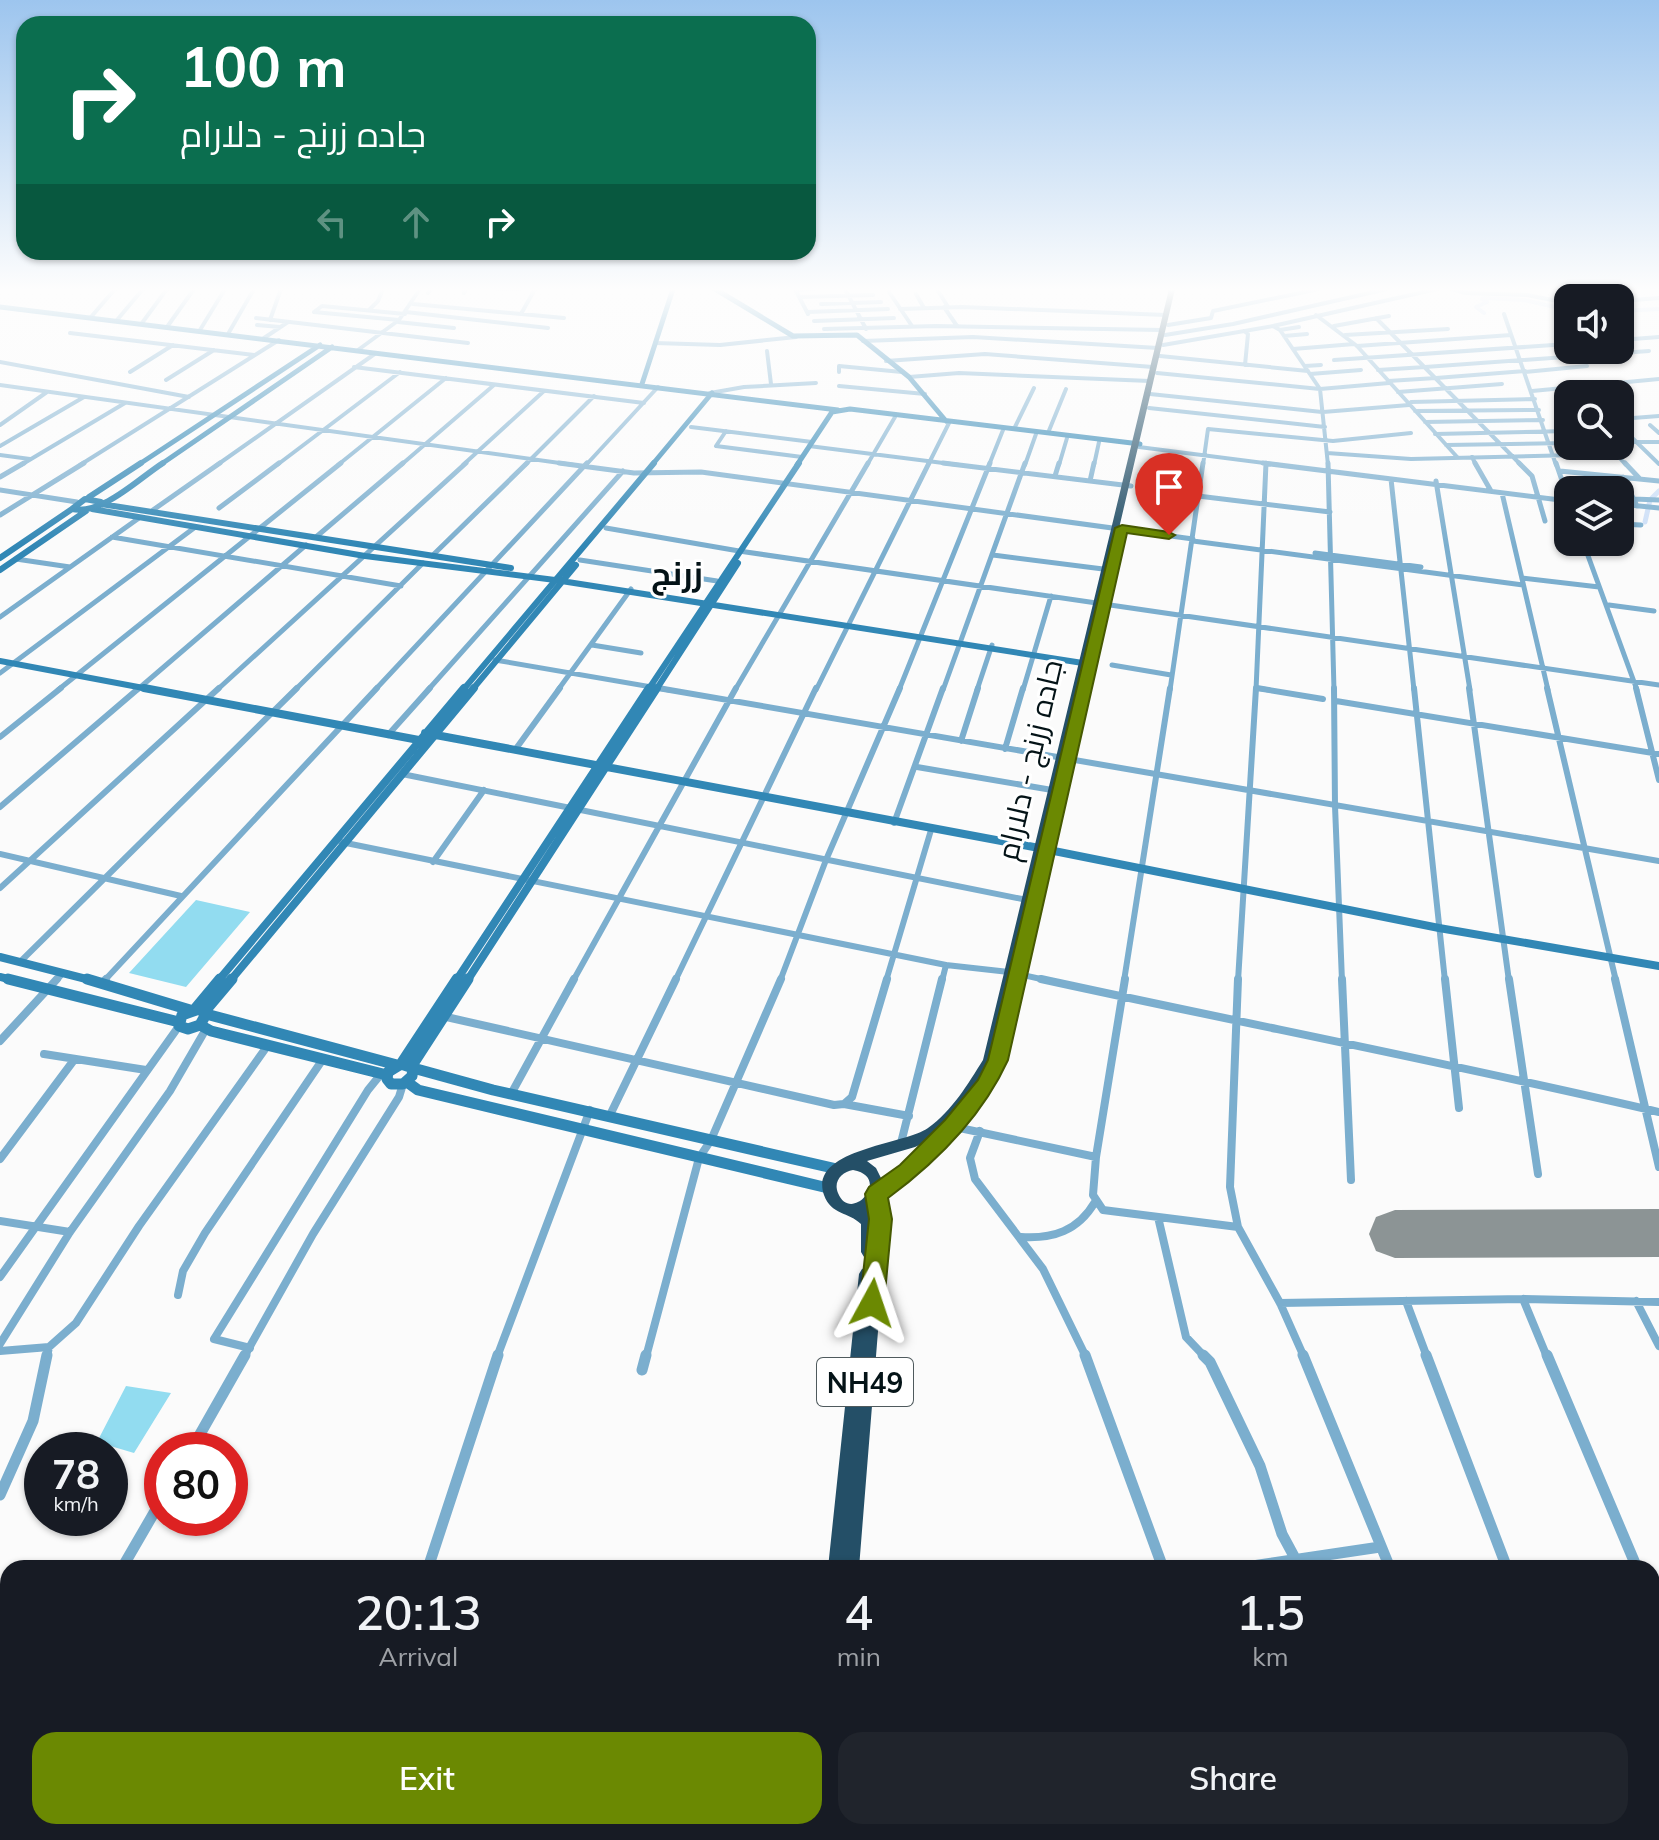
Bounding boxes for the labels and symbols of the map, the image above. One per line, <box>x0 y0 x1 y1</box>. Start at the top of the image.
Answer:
pin <box>1135 453 1203 535</box>
district label: زرنج <box>651 553 703 596</box>
street label: جاده زرنج - دلارام <box>987 656 1073 865</box>
position arrow <box>830 1261 914 1345</box>
road number: NH49 <box>817 1358 913 1406</box>
speed limit sign: 80 <box>144 1432 248 1536</box>

